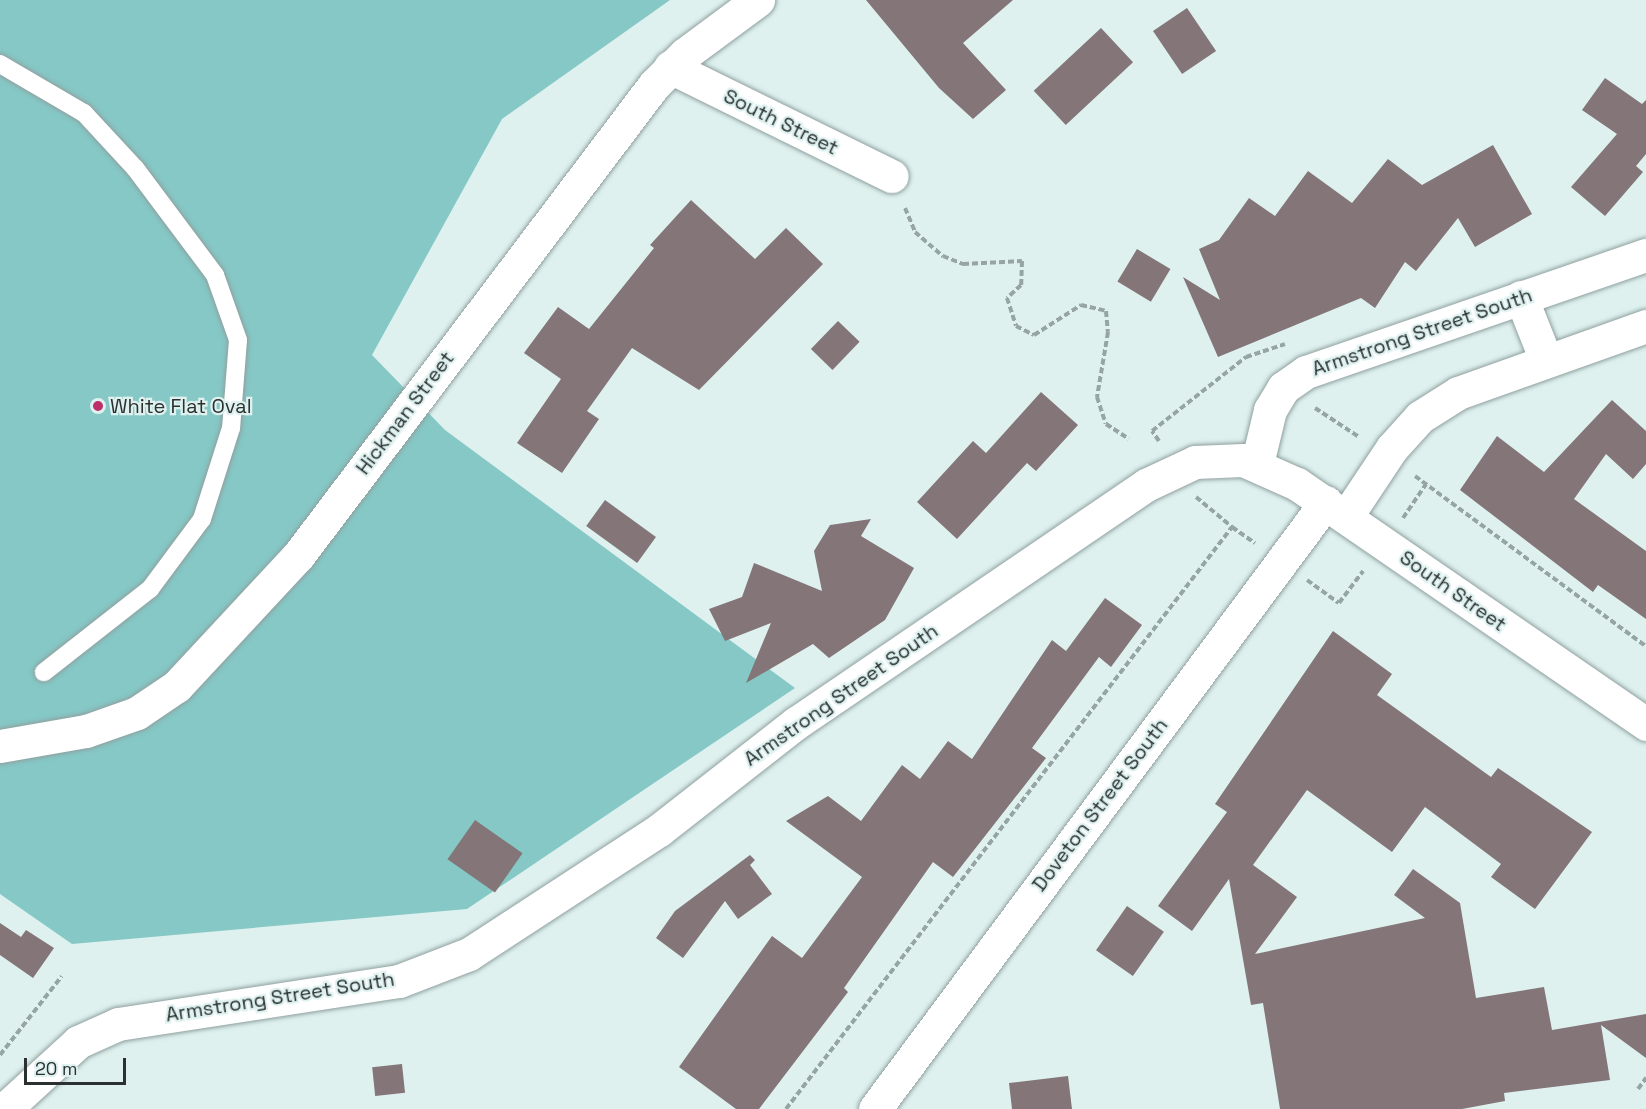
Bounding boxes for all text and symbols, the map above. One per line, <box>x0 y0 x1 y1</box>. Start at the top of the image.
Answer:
street label: South Street <box>720 84 842 160</box>
street label: Armstrong Street South <box>1309 283 1535 381</box>
street label: Hickman Street <box>351 347 459 479</box>
place label: White Flat Oval <box>110 394 252 418</box>
marker: White Flat Oval <box>91 399 105 413</box>
street label: South Street <box>1395 545 1511 637</box>
street label: Armstrong Street South <box>739 619 943 771</box>
street label: Doveton Street South <box>1027 714 1173 896</box>
street label: Armstrong Street South <box>164 967 396 1027</box>
scale bar <box>27 1046 129 1084</box>
text: 20 m <box>35 1057 78 1080</box>

